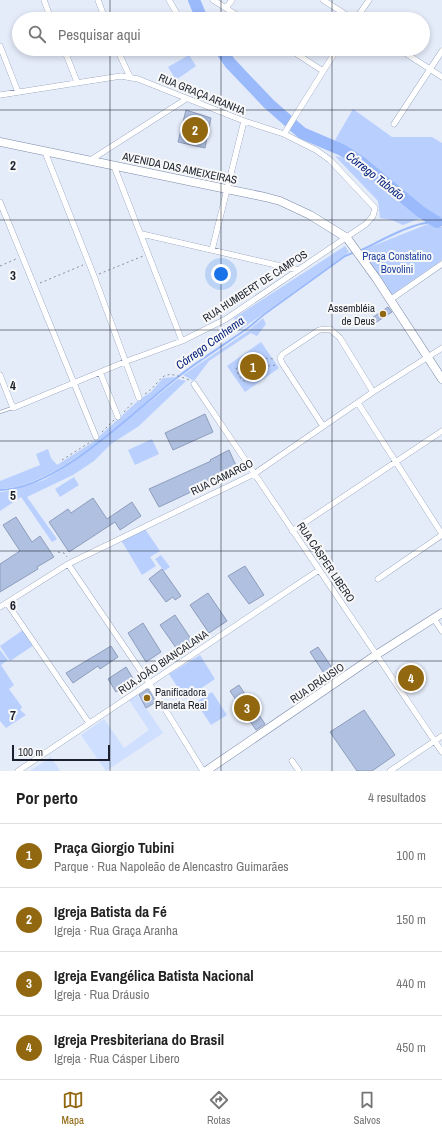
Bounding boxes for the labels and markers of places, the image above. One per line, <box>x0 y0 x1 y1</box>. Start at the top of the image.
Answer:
pin: 2 <box>182 115 208 145</box>
place label: Assembléia de Deus <box>327 301 375 328</box>
marker: Assembléia de Deus <box>378 309 388 319</box>
pin: 1 <box>240 352 266 382</box>
pin: 4 <box>398 663 424 693</box>
place label: Panificadora Planeta Real <box>155 685 207 712</box>
marker: Panificadora Planeta Real <box>142 693 152 703</box>
pin: 3 <box>234 693 260 723</box>

